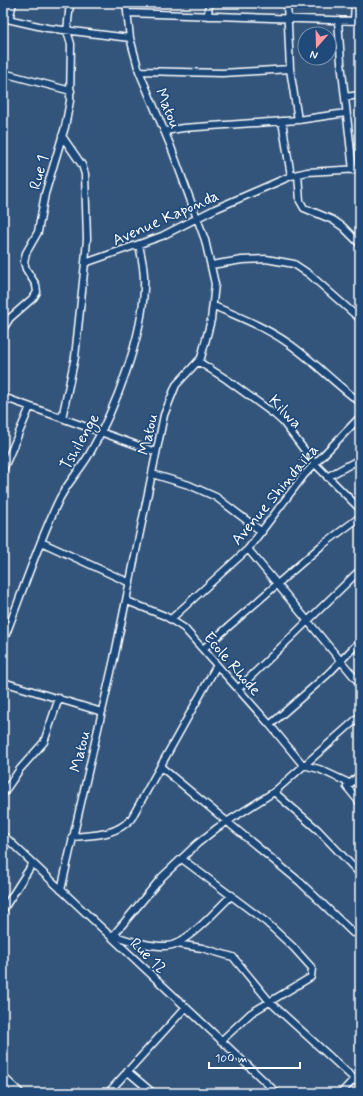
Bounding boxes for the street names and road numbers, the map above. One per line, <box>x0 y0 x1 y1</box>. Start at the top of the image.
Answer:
street label: Matou <box>150 85 186 132</box>
street label: Rue 1 <box>25 153 54 192</box>
street label: Avenue Kaponda <box>109 186 222 251</box>
street label: Kilwa <box>264 391 306 434</box>
street label: Tshilenge <box>56 409 106 475</box>
street label: Matou <box>133 411 163 457</box>
street label: Avenue Shindaïka <box>227 440 324 550</box>
street label: Ecole Rhode <box>198 628 265 700</box>
street label: Matou <box>65 728 96 774</box>
street label: Rue 12 <box>125 933 171 979</box>

